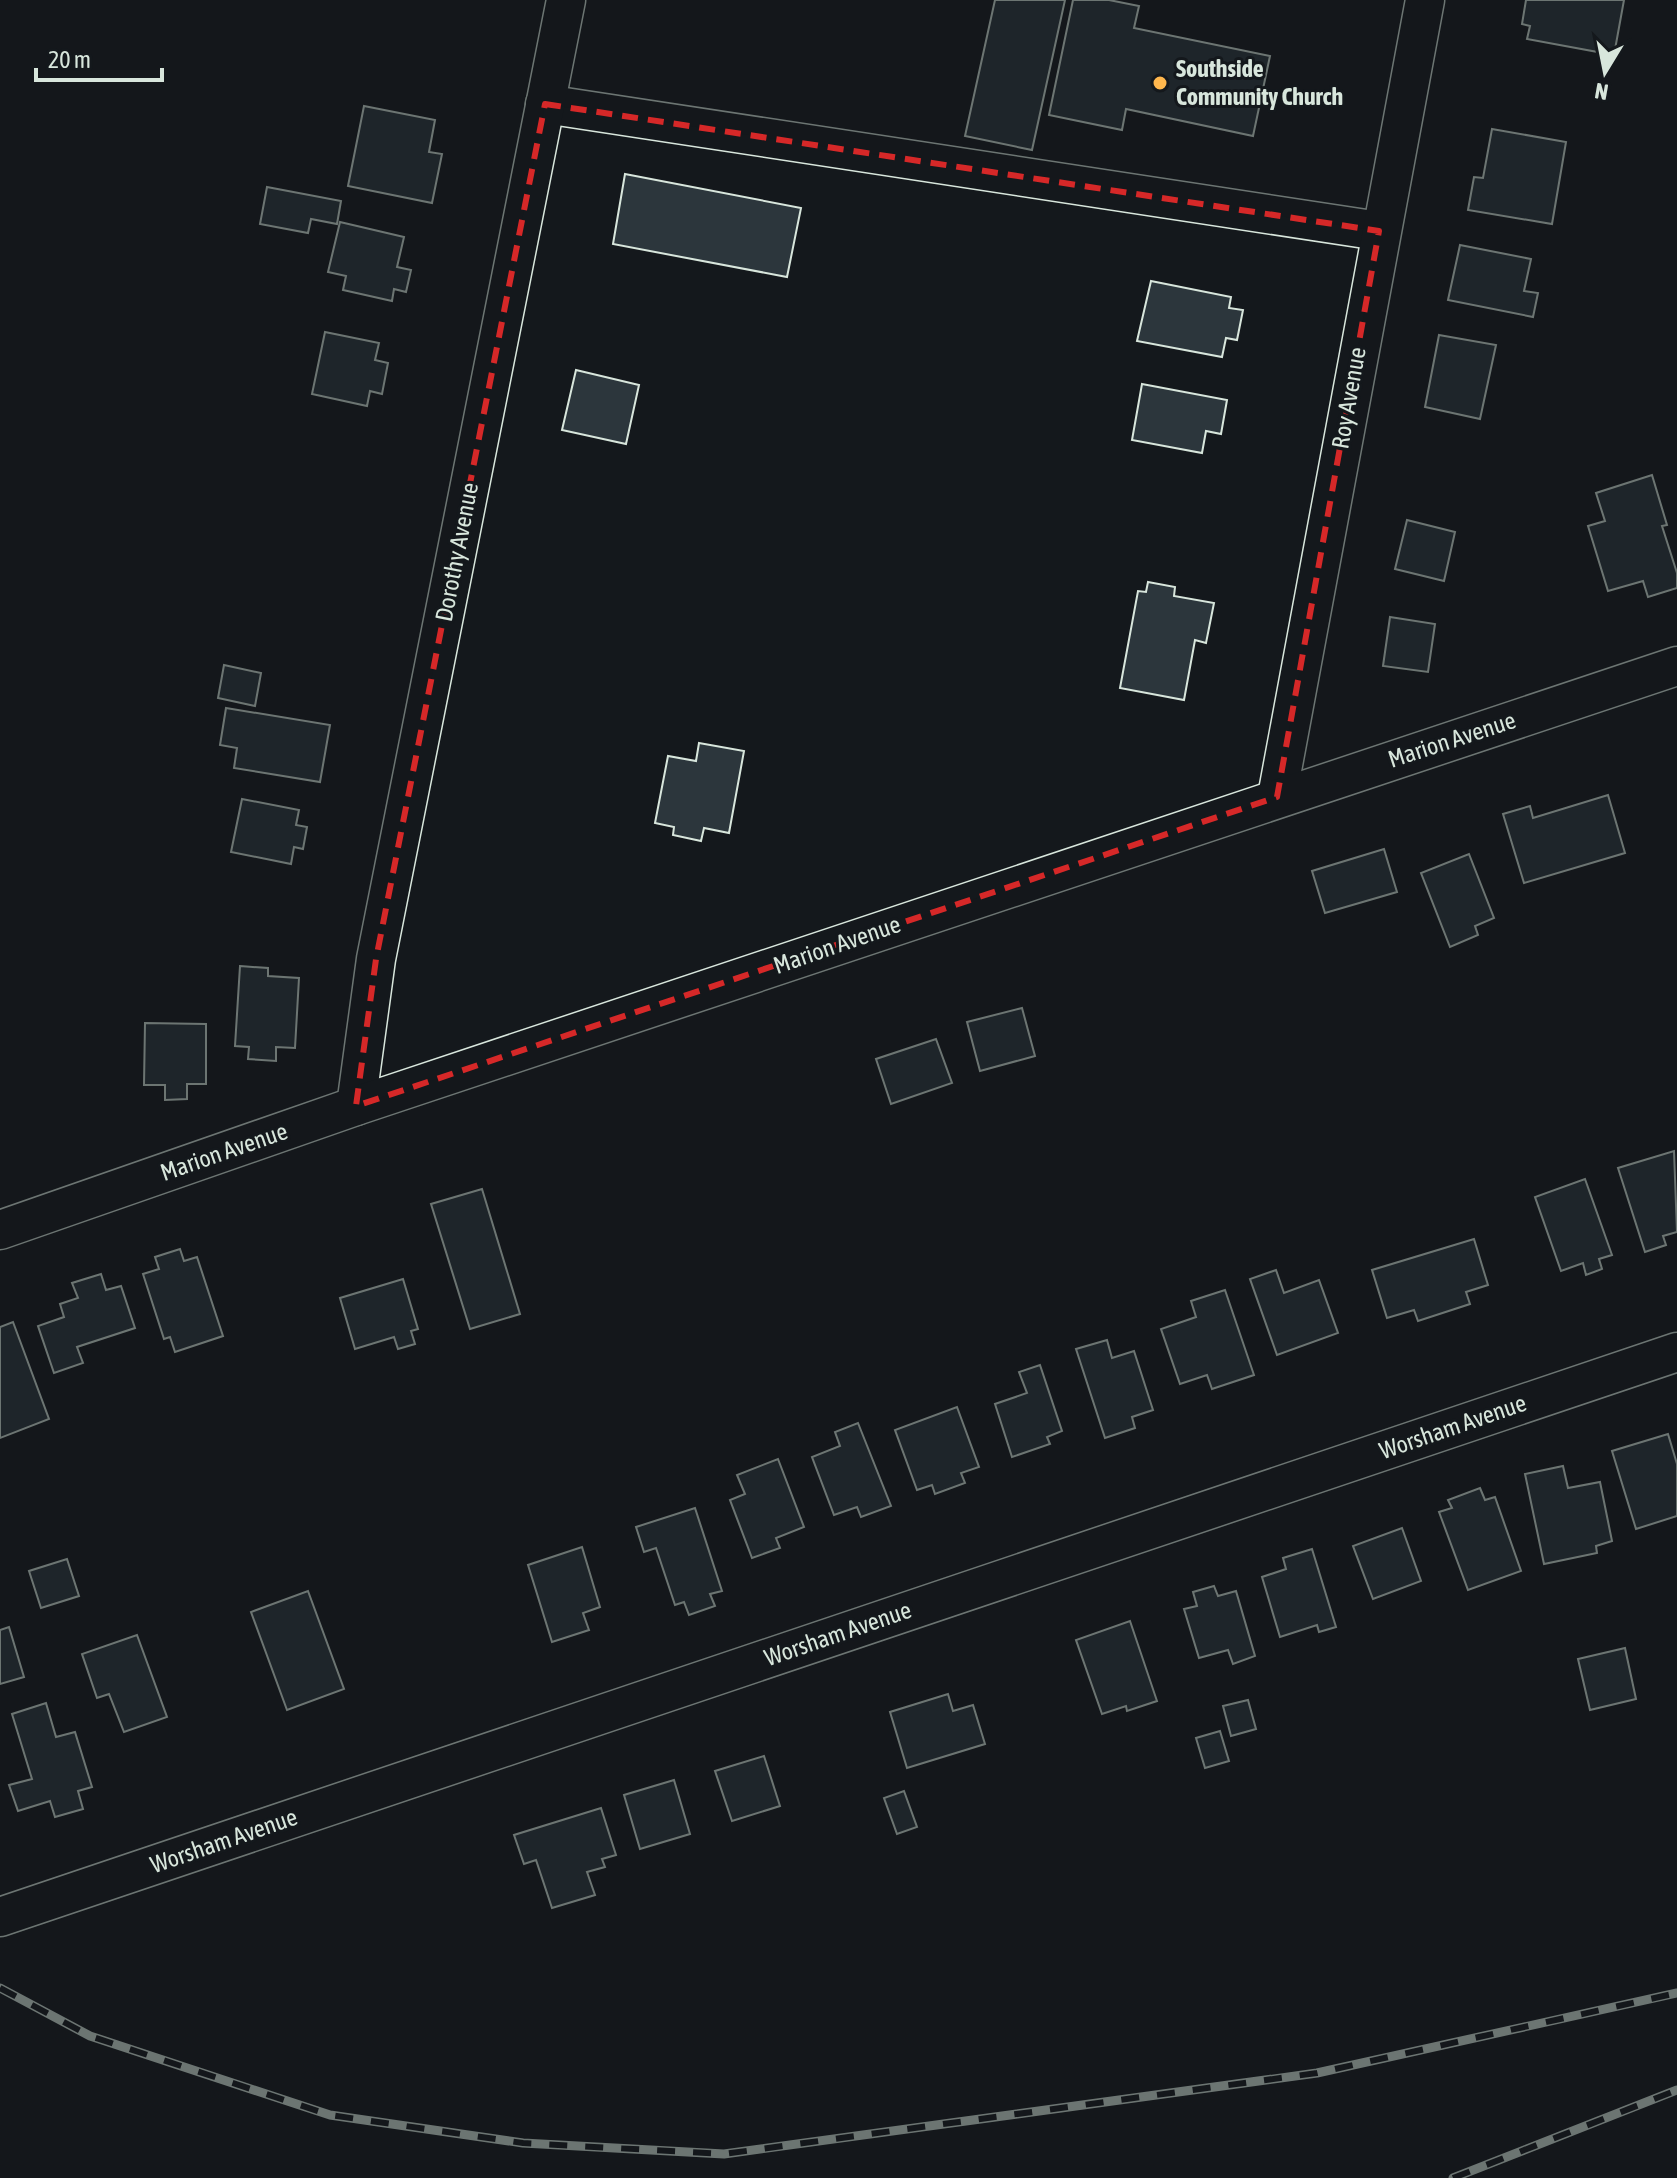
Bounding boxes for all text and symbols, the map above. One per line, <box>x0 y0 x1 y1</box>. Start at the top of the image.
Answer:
scale bar <box>36 32 162 82</box>
north arrow <box>1565 32 1645 112</box>
text: 20 m <box>48 46 91 73</box>
place label: Southside Community Church <box>1176 55 1343 110</box>
marker: Southside Community Church <box>1151 74 1169 92</box>
text: N <box>1593 78 1610 106</box>
street label: Roy Avenue <box>1326 345 1371 451</box>
street label: Dorothy Avenue <box>430 480 483 624</box>
street label: Marion Avenue <box>1385 706 1519 773</box>
street label: Marion Avenue <box>770 910 904 979</box>
street label: Marion Avenue <box>157 1117 291 1186</box>
street label: Worsham Avenue <box>1376 1389 1530 1464</box>
street label: Worsham Avenue <box>761 1596 915 1671</box>
street label: Worsham Avenue <box>147 1803 301 1878</box>

